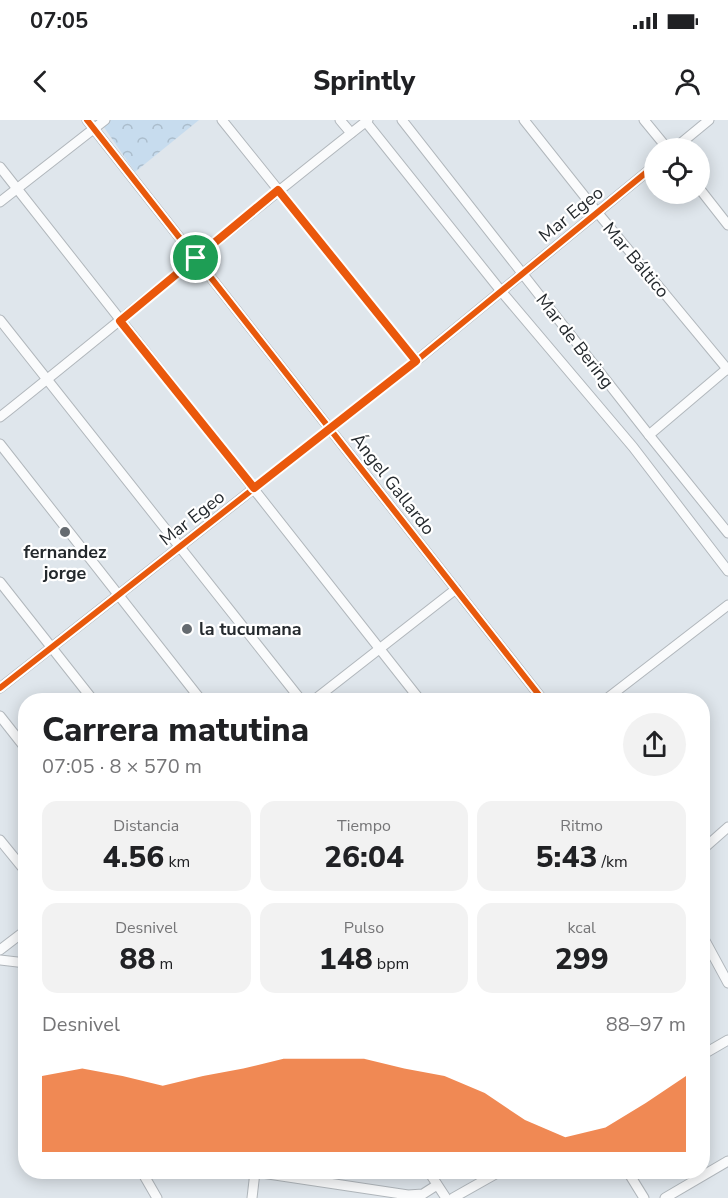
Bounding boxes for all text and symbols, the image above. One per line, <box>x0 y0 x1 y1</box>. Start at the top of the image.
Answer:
text: 07:05 <box>30 6 88 36</box>
text: Sprintly <box>313 63 415 100</box>
icon: back <box>24 65 57 98</box>
icon: person <box>671 65 704 98</box>
map controls <box>644 138 710 204</box>
button: locate <box>644 138 710 204</box>
street label: Mar Egeo <box>534 181 608 247</box>
street label: Mar Báltico <box>597 217 675 303</box>
pin <box>170 232 221 283</box>
icon: arrive <box>179 241 212 274</box>
street label: Mar de Bering <box>530 289 620 393</box>
street label: Ángel Gallardo <box>346 428 440 540</box>
street label: Mar Egeo <box>154 485 230 551</box>
marker: fernandez jorge <box>58 525 72 539</box>
place label: fernandez jorge <box>24 540 107 585</box>
place label: la tucumana <box>199 617 302 641</box>
marker: la tucumana <box>180 622 194 636</box>
text: Carrera matutina <box>42 708 309 753</box>
button: share <box>623 713 686 776</box>
text: 07:05 · 8 × 570 m <box>42 753 202 780</box>
text: Distancia <box>113 815 179 837</box>
text: Tiempo <box>337 815 391 837</box>
text: Ritmo <box>560 815 603 837</box>
text: 4.56 <box>103 837 164 878</box>
text: 26:04 <box>324 837 404 878</box>
text: 5:43 <box>536 837 597 878</box>
text: km <box>164 851 190 873</box>
text: /km <box>597 851 628 873</box>
text: Desnivel <box>115 917 177 939</box>
text: Pulso <box>344 917 384 939</box>
text: kcal <box>567 917 596 939</box>
text: 88 <box>119 939 155 980</box>
text: 148 <box>319 939 373 980</box>
text: 299 <box>555 939 609 980</box>
text: m <box>155 953 173 975</box>
text: bpm <box>373 953 409 975</box>
text: Desnivel <box>42 1011 120 1038</box>
text: 88–97 m <box>606 1011 686 1038</box>

